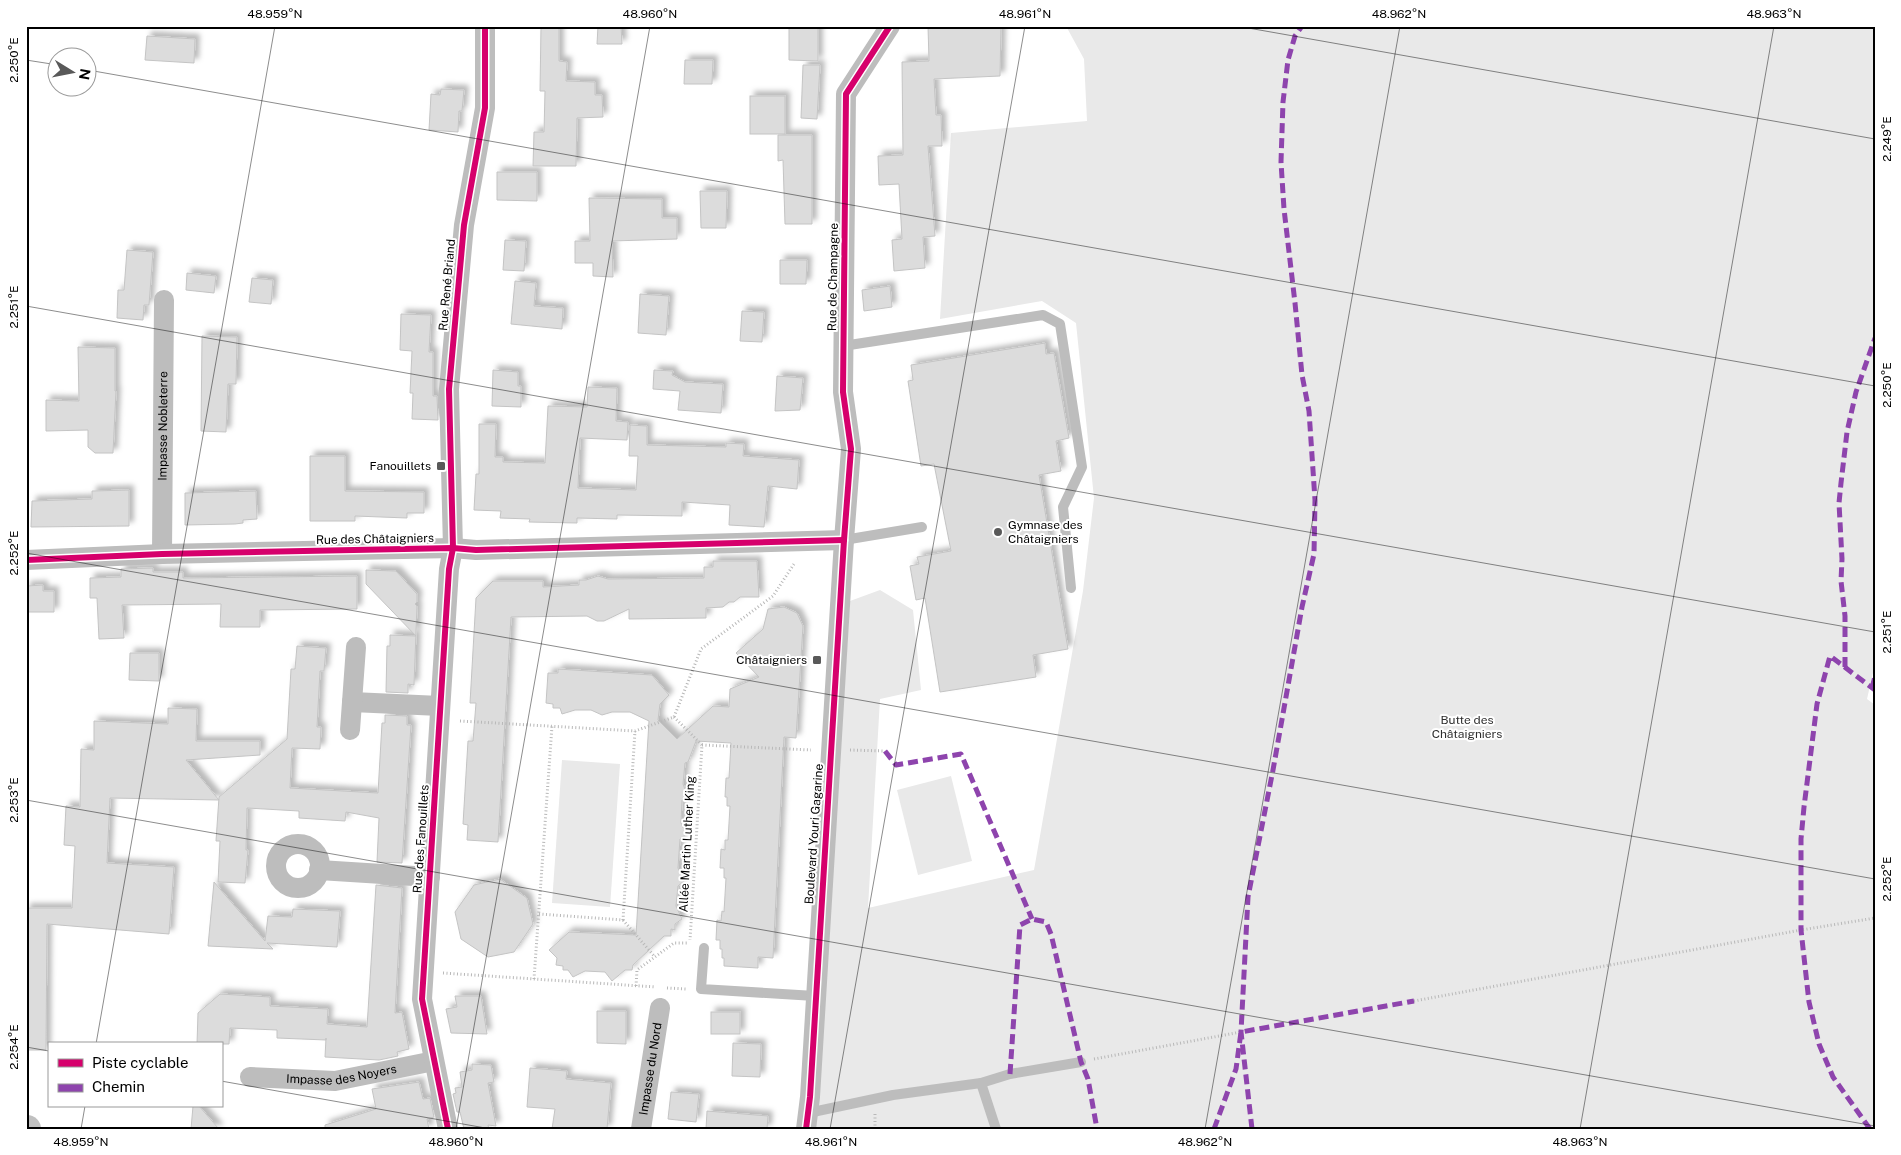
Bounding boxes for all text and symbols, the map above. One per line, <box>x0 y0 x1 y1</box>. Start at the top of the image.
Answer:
text: 48.959°N <box>247 7 303 21</box>
text: 48.960°N <box>623 7 677 21</box>
text: 48.961°N <box>999 7 1051 21</box>
text: 48.962°N <box>1372 7 1426 21</box>
text: 48.963°N <box>1747 7 1801 21</box>
text: 2.250°E <box>7 37 21 83</box>
north arrow <box>48 48 98 98</box>
text: N <box>76 67 94 81</box>
text: 2.249°E <box>1880 116 1894 162</box>
street label: Rue de Champagne <box>825 223 841 331</box>
street label: Rue René Briand <box>436 238 458 332</box>
text: 2.251°E <box>7 286 21 328</box>
text: 2.250°E <box>1880 362 1894 408</box>
street label: Impasse Nobleterre <box>156 371 170 481</box>
place label: Fanouillets <box>370 459 431 473</box>
marker: Fanouillets <box>435 460 447 472</box>
place label: Gymnase des Châtaigniers <box>1008 518 1083 546</box>
marker: Gymnase des Châtaigniers <box>992 526 1004 538</box>
text: 2.252°E <box>7 530 21 576</box>
street label: Rue des Châtaigniers <box>316 531 434 547</box>
text: 2.251°E <box>1880 611 1894 653</box>
place label: Châtaigniers <box>736 653 807 667</box>
marker: Châtaigniers <box>811 654 823 666</box>
park label: Butte des Châtaigniers <box>1432 713 1502 741</box>
street label: Boulevard Youri Gagarine <box>802 763 826 905</box>
street label: Allée Martin Luther King <box>676 775 698 913</box>
text: 2.253°E <box>7 777 21 823</box>
street label: Rue des Fanouillets <box>410 784 432 894</box>
text: 2.252°E <box>1880 856 1894 902</box>
street label: Impasse du Nord <box>636 1021 665 1116</box>
text: 2.254°E <box>7 1024 21 1070</box>
legend <box>48 1042 222 1108</box>
text: Piste cyclable <box>92 1054 189 1071</box>
street label: Impasse des Noyers <box>286 1062 398 1088</box>
text: Chemin <box>92 1078 145 1095</box>
text: 48.959°N <box>53 1135 109 1149</box>
text: 48.960°N <box>429 1135 483 1149</box>
text: 48.961°N <box>805 1135 857 1149</box>
text: 48.962°N <box>1178 1135 1232 1149</box>
text: 48.963°N <box>1553 1135 1607 1149</box>

